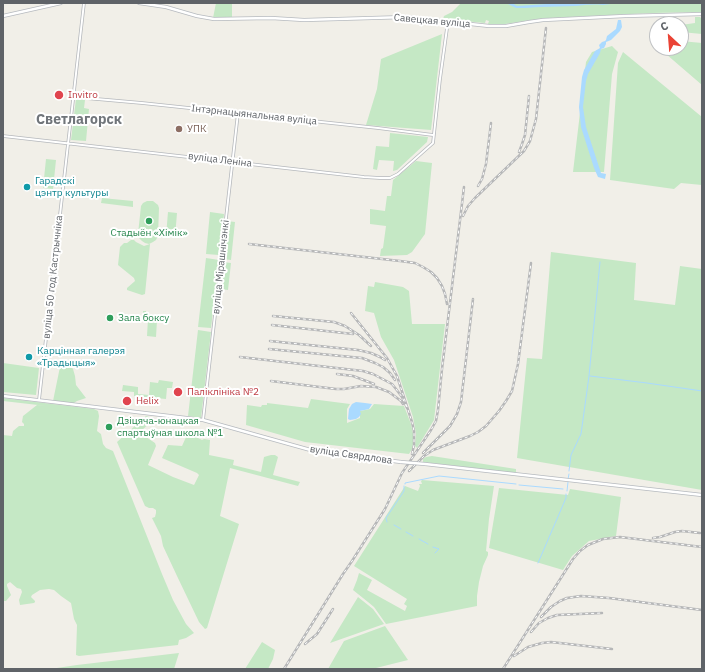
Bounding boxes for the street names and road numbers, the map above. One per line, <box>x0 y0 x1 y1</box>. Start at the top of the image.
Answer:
street label: Савецкая вуліца <box>393 12 471 30</box>
street label: Інтэрнацыянальная вуліца <box>191 102 317 128</box>
street label: вуліца Леніна <box>187 150 253 170</box>
street label: вуліца 50 год Кастрычніка <box>41 215 65 339</box>
street label: вуліца Мірашнічэнкі <box>210 219 232 315</box>
street label: вуліца Свярдлова <box>309 443 393 467</box>

